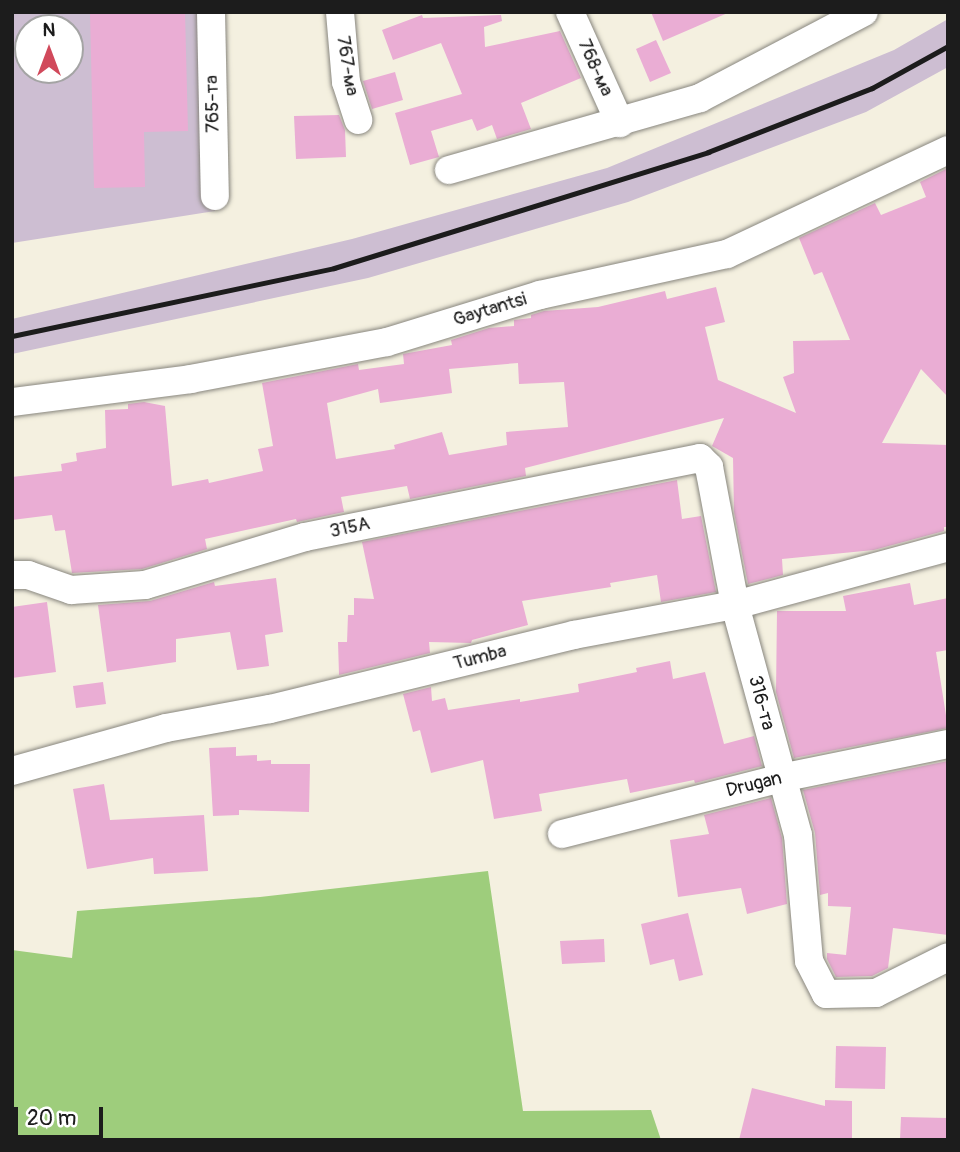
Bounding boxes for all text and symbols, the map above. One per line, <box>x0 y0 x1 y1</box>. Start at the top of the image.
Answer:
north arrow <box>14 14 84 84</box>
text: N <box>43 18 55 42</box>
street label: 767-ма <box>331 34 363 98</box>
street label: 768-ма <box>572 36 618 100</box>
street label: 765-та <box>201 75 225 133</box>
street label: Gaytantsi <box>451 288 529 332</box>
street label: 315А <box>328 513 372 543</box>
street label: Tumba <box>451 640 509 676</box>
street label: 316-та <box>743 673 779 733</box>
street label: Drugan <box>724 767 784 803</box>
scale bar <box>18 1092 107 1136</box>
text: 20 m <box>27 1105 76 1132</box>

